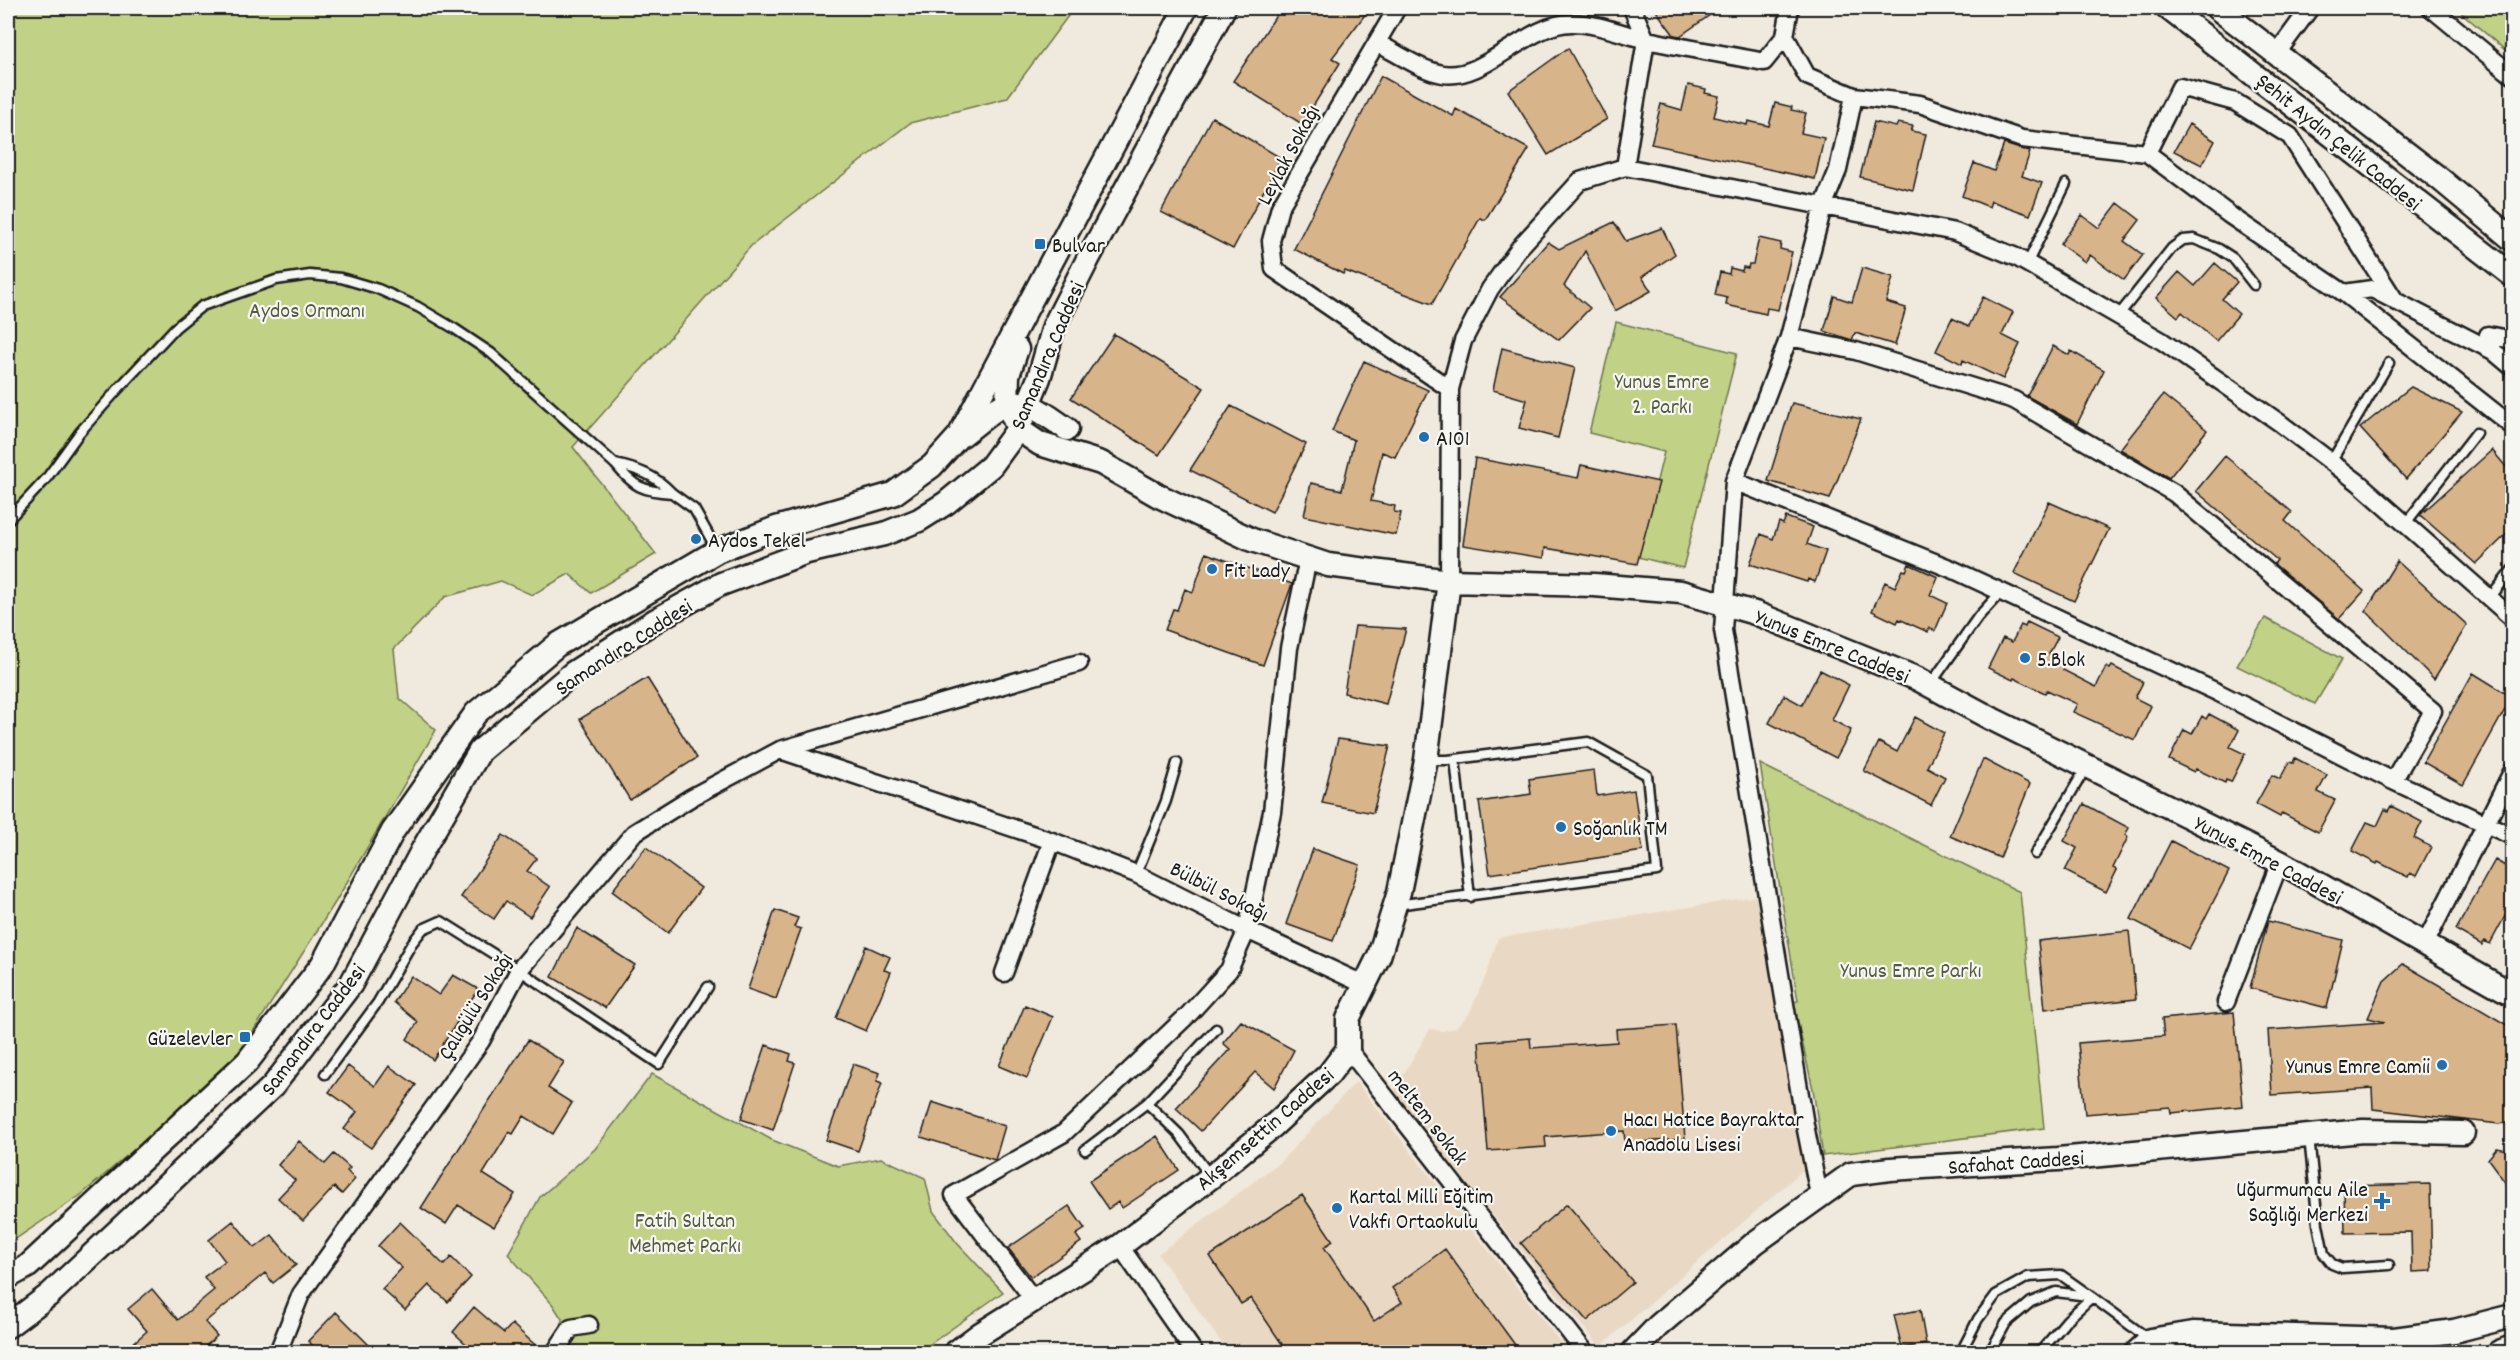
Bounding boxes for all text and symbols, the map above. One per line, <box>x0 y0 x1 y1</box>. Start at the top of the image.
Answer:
street label: Şehit Aydın Çelik Caddesi <box>2249 67 2427 220</box>
street label: Leylak Sokağı <box>1251 100 1330 211</box>
place label: Bulvar <box>1052 232 1106 263</box>
marker: Bulvar <box>1033 237 1047 251</box>
street label: Samandıra Caddesi <box>1004 277 1094 435</box>
park label: Aydos Ormanı <box>249 297 365 328</box>
park label: Yunus Emre 2. Parkı <box>1615 368 1709 424</box>
place label: A101 <box>1436 425 1470 456</box>
marker: A101 <box>1417 430 1431 444</box>
place label: Aydos Tekel <box>708 527 806 558</box>
marker: Aydos Tekel <box>689 532 703 546</box>
place label: Fit Lady <box>1224 557 1291 588</box>
marker: Fit Lady <box>1205 562 1219 576</box>
street label: Samandıra Caddesi <box>550 593 700 705</box>
street label: Yunus Emre Caddesi <box>1750 603 1914 693</box>
place label: 5.Blok <box>2037 646 2085 677</box>
marker: 5.Blok <box>2018 651 2032 665</box>
street label: Yunus Emre Caddesi <box>2188 810 2347 914</box>
place label: Soğanlık TM <box>1573 815 1668 846</box>
marker: Soğanlık TM <box>1554 820 1568 834</box>
street label: Bülbül Sokağı <box>1164 855 1273 931</box>
street label: Çalıgülü Sokağı <box>432 947 522 1066</box>
park label: Yunus Emre Parkı <box>1841 957 1982 988</box>
street label: Samandıra Caddesi <box>255 959 375 1104</box>
place label: Güzelevler <box>147 1025 234 1056</box>
marker: Güzelevler <box>238 1030 252 1044</box>
place label: Yunus Emre Camii <box>2286 1053 2430 1084</box>
marker: Yunus Emre Camii <box>2435 1058 2449 1072</box>
street label: Akşemsettin Caddesi <box>1190 1062 1342 1200</box>
street label: meltem sokak <box>1379 1063 1474 1173</box>
place label: Hacı Hatice Bayraktar Anadolu Lisesi <box>1623 1106 1804 1162</box>
marker: Hacı Hatice Bayraktar Anadolu Lisesi <box>1604 1124 1618 1138</box>
street label: Safahat Caddesi <box>1947 1144 2085 1185</box>
place label: Uğurmumcu Aile Sağlığı Merkezi <box>2236 1176 2368 1232</box>
place label: Kartal Milli Eğitim Vakfı Ortaokulu <box>1349 1183 1494 1239</box>
marker: Uğurmumcu Aile Sağlığı Merkezi <box>2373 1192 2391 1210</box>
marker: Kartal Milli Eğitim Vakfı Ortaokulu <box>1330 1201 1344 1215</box>
park label: Fatih Sultan Mehmet Parkı <box>629 1207 741 1263</box>

